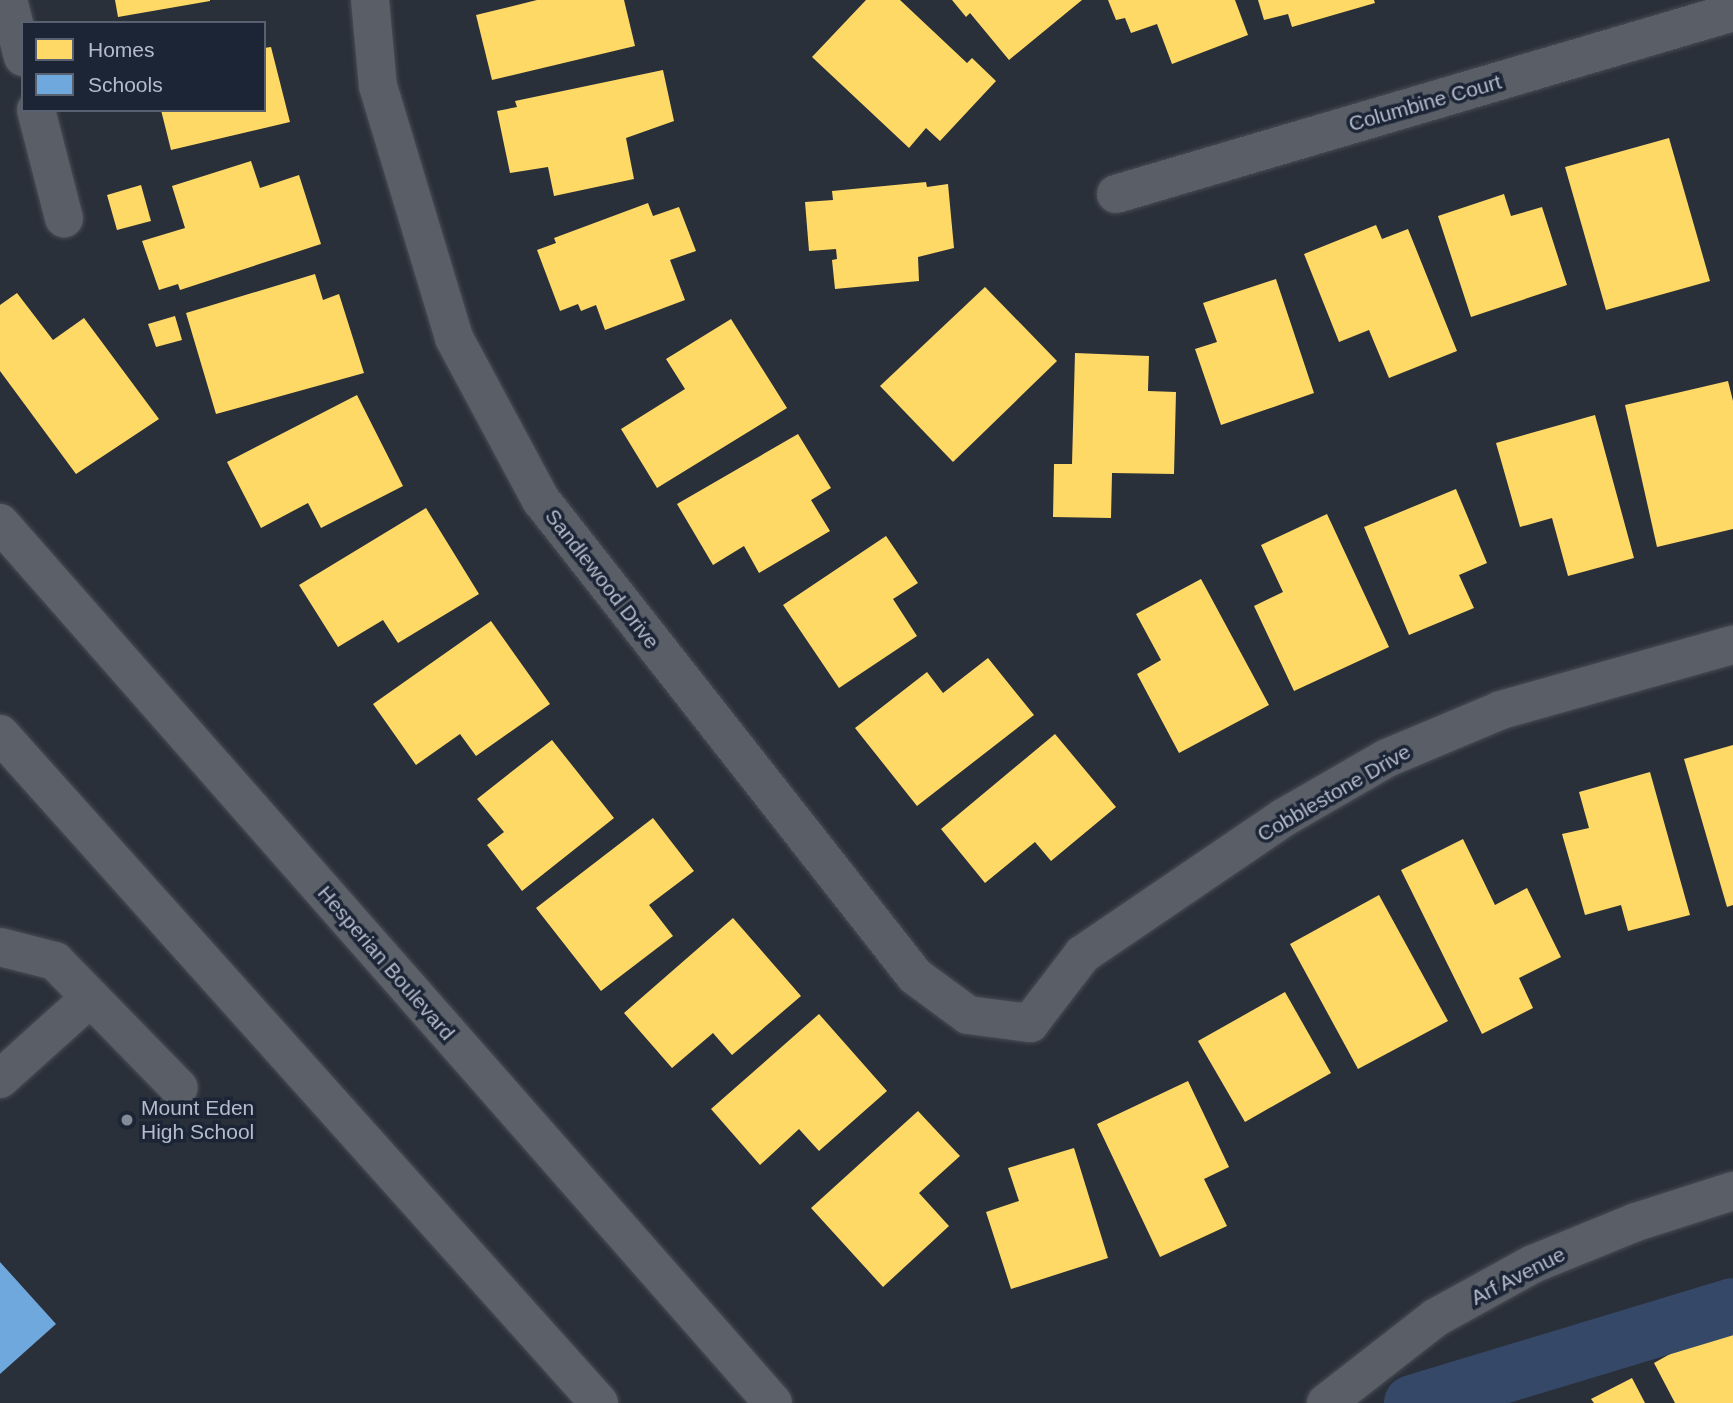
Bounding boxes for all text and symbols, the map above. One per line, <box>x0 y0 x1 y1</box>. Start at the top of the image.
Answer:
legend <box>21 21 266 112</box>
text: Homes <box>88 38 155 61</box>
street label: Columbine Court <box>1346 69 1504 137</box>
text: Schools <box>88 73 163 96</box>
street label: Sandlewood Drive <box>540 504 664 654</box>
street label: Cobblestone Drive <box>1253 739 1415 847</box>
street label: Hesperian Boulevard <box>312 881 460 1045</box>
place label: Mount Eden High School <box>141 1095 254 1145</box>
marker: Mount Eden High School <box>119 1112 135 1128</box>
street label: Arf Avenue <box>1466 1241 1570 1311</box>

